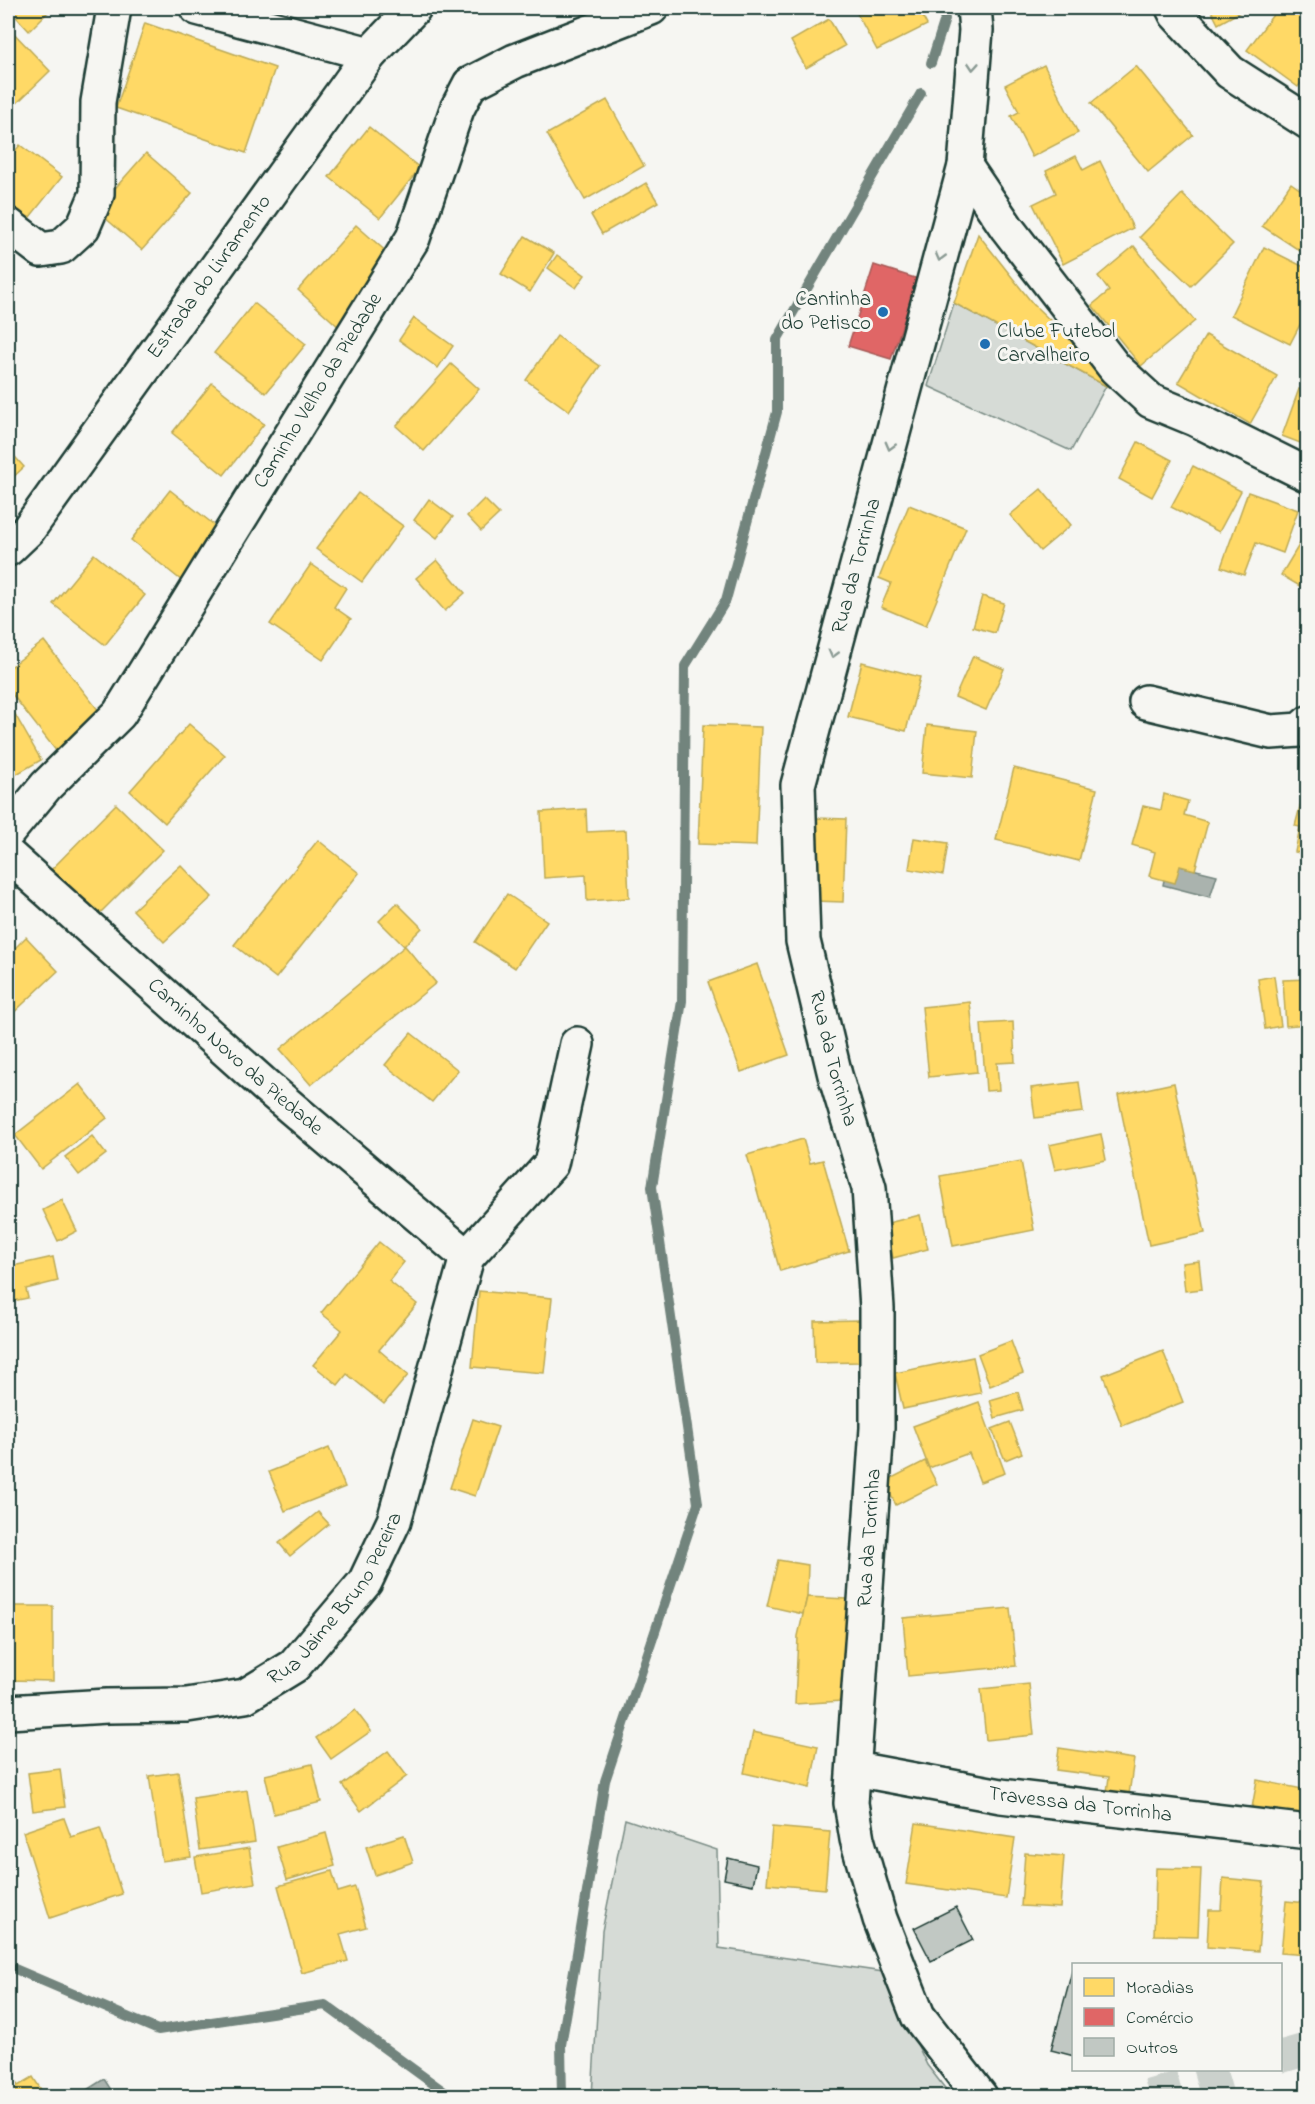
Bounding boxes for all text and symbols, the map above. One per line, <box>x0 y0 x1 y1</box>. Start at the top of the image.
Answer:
one-way arrow <box>967 61 980 70</box>
street label: Estrada do Livramento <box>140 189 279 366</box>
one-way arrow <box>935 252 948 262</box>
place label: Cantinha do Petisco <box>781 285 871 339</box>
street label: Caminho Velho da Piedade <box>247 287 391 495</box>
marker: Cantinha do Petisco <box>876 305 890 319</box>
place label: Clube Futebol Carvalheiro <box>997 317 1115 371</box>
marker: Clube Futebol Carvalheiro <box>978 337 992 351</box>
one-way arrow <box>884 440 897 450</box>
street label: Rua da Torrinha <box>825 495 889 637</box>
one-way arrow <box>828 649 841 659</box>
street label: Caminho Novo da Piedade <box>140 971 330 1144</box>
street label: Rua da Torrinha <box>800 988 865 1130</box>
street label: Rua da Torrinha <box>850 1468 890 1608</box>
street label: Rua Jaime Bruno Pereira <box>262 1509 411 1693</box>
street label: Travessa da Torrinha <box>985 1779 1174 1831</box>
legend <box>1072 1963 1282 2071</box>
text: Moradias <box>1126 1976 1194 2002</box>
text: Comércio <box>1126 2006 1193 2032</box>
text: Outros <box>1126 2036 1178 2062</box>

